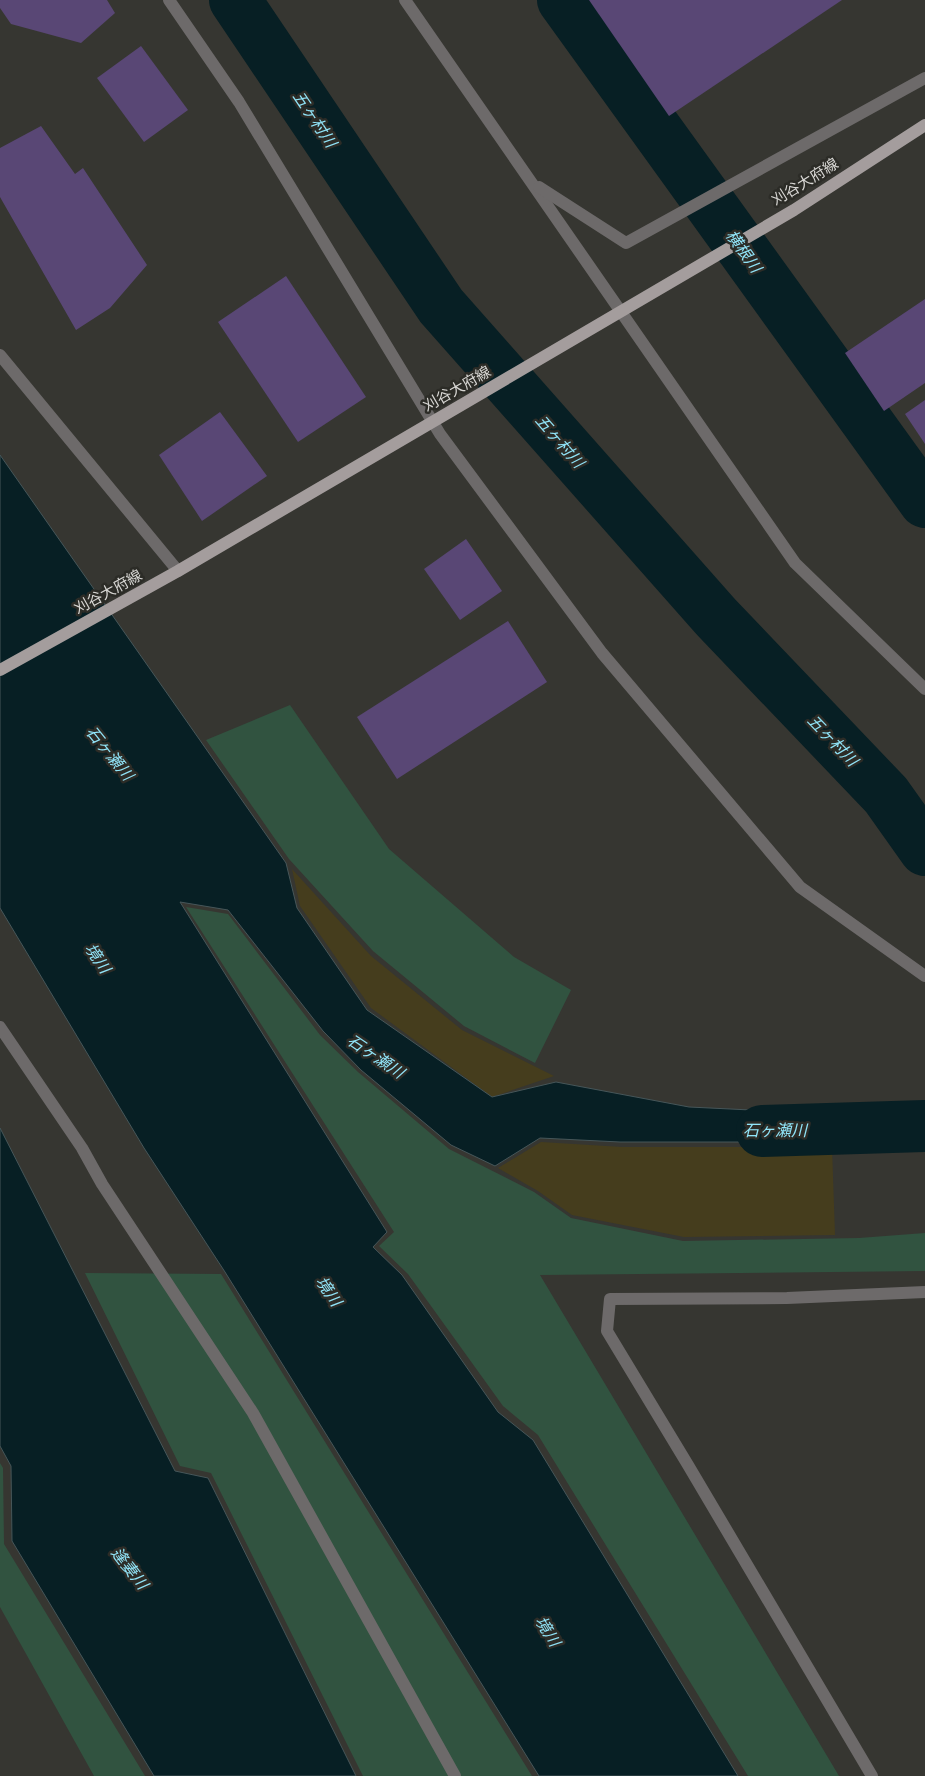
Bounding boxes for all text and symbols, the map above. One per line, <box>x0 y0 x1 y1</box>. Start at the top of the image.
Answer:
water label: 五ヶ村川 <box>289 87 342 153</box>
street label: 刈谷大府線 <box>768 154 842 210</box>
water label: 横根川 <box>722 226 767 278</box>
street label: 刈谷大府線 <box>420 362 494 416</box>
water label: 五ヶ村川 <box>531 410 590 473</box>
street label: 刈谷大府線 <box>70 565 145 618</box>
water label: 五ヶ村川 <box>804 710 864 771</box>
water label: 石ヶ瀬川 <box>82 722 139 786</box>
water label: 境川 <box>81 939 117 978</box>
water label: 石ヶ瀬川 <box>344 1030 410 1083</box>
water label: 石ヶ瀬川 <box>743 1120 809 1140</box>
water label: 境川 <box>312 1272 348 1311</box>
water label: 逢妻川 <box>107 1543 154 1595</box>
water label: 境川 <box>531 1612 566 1652</box>

